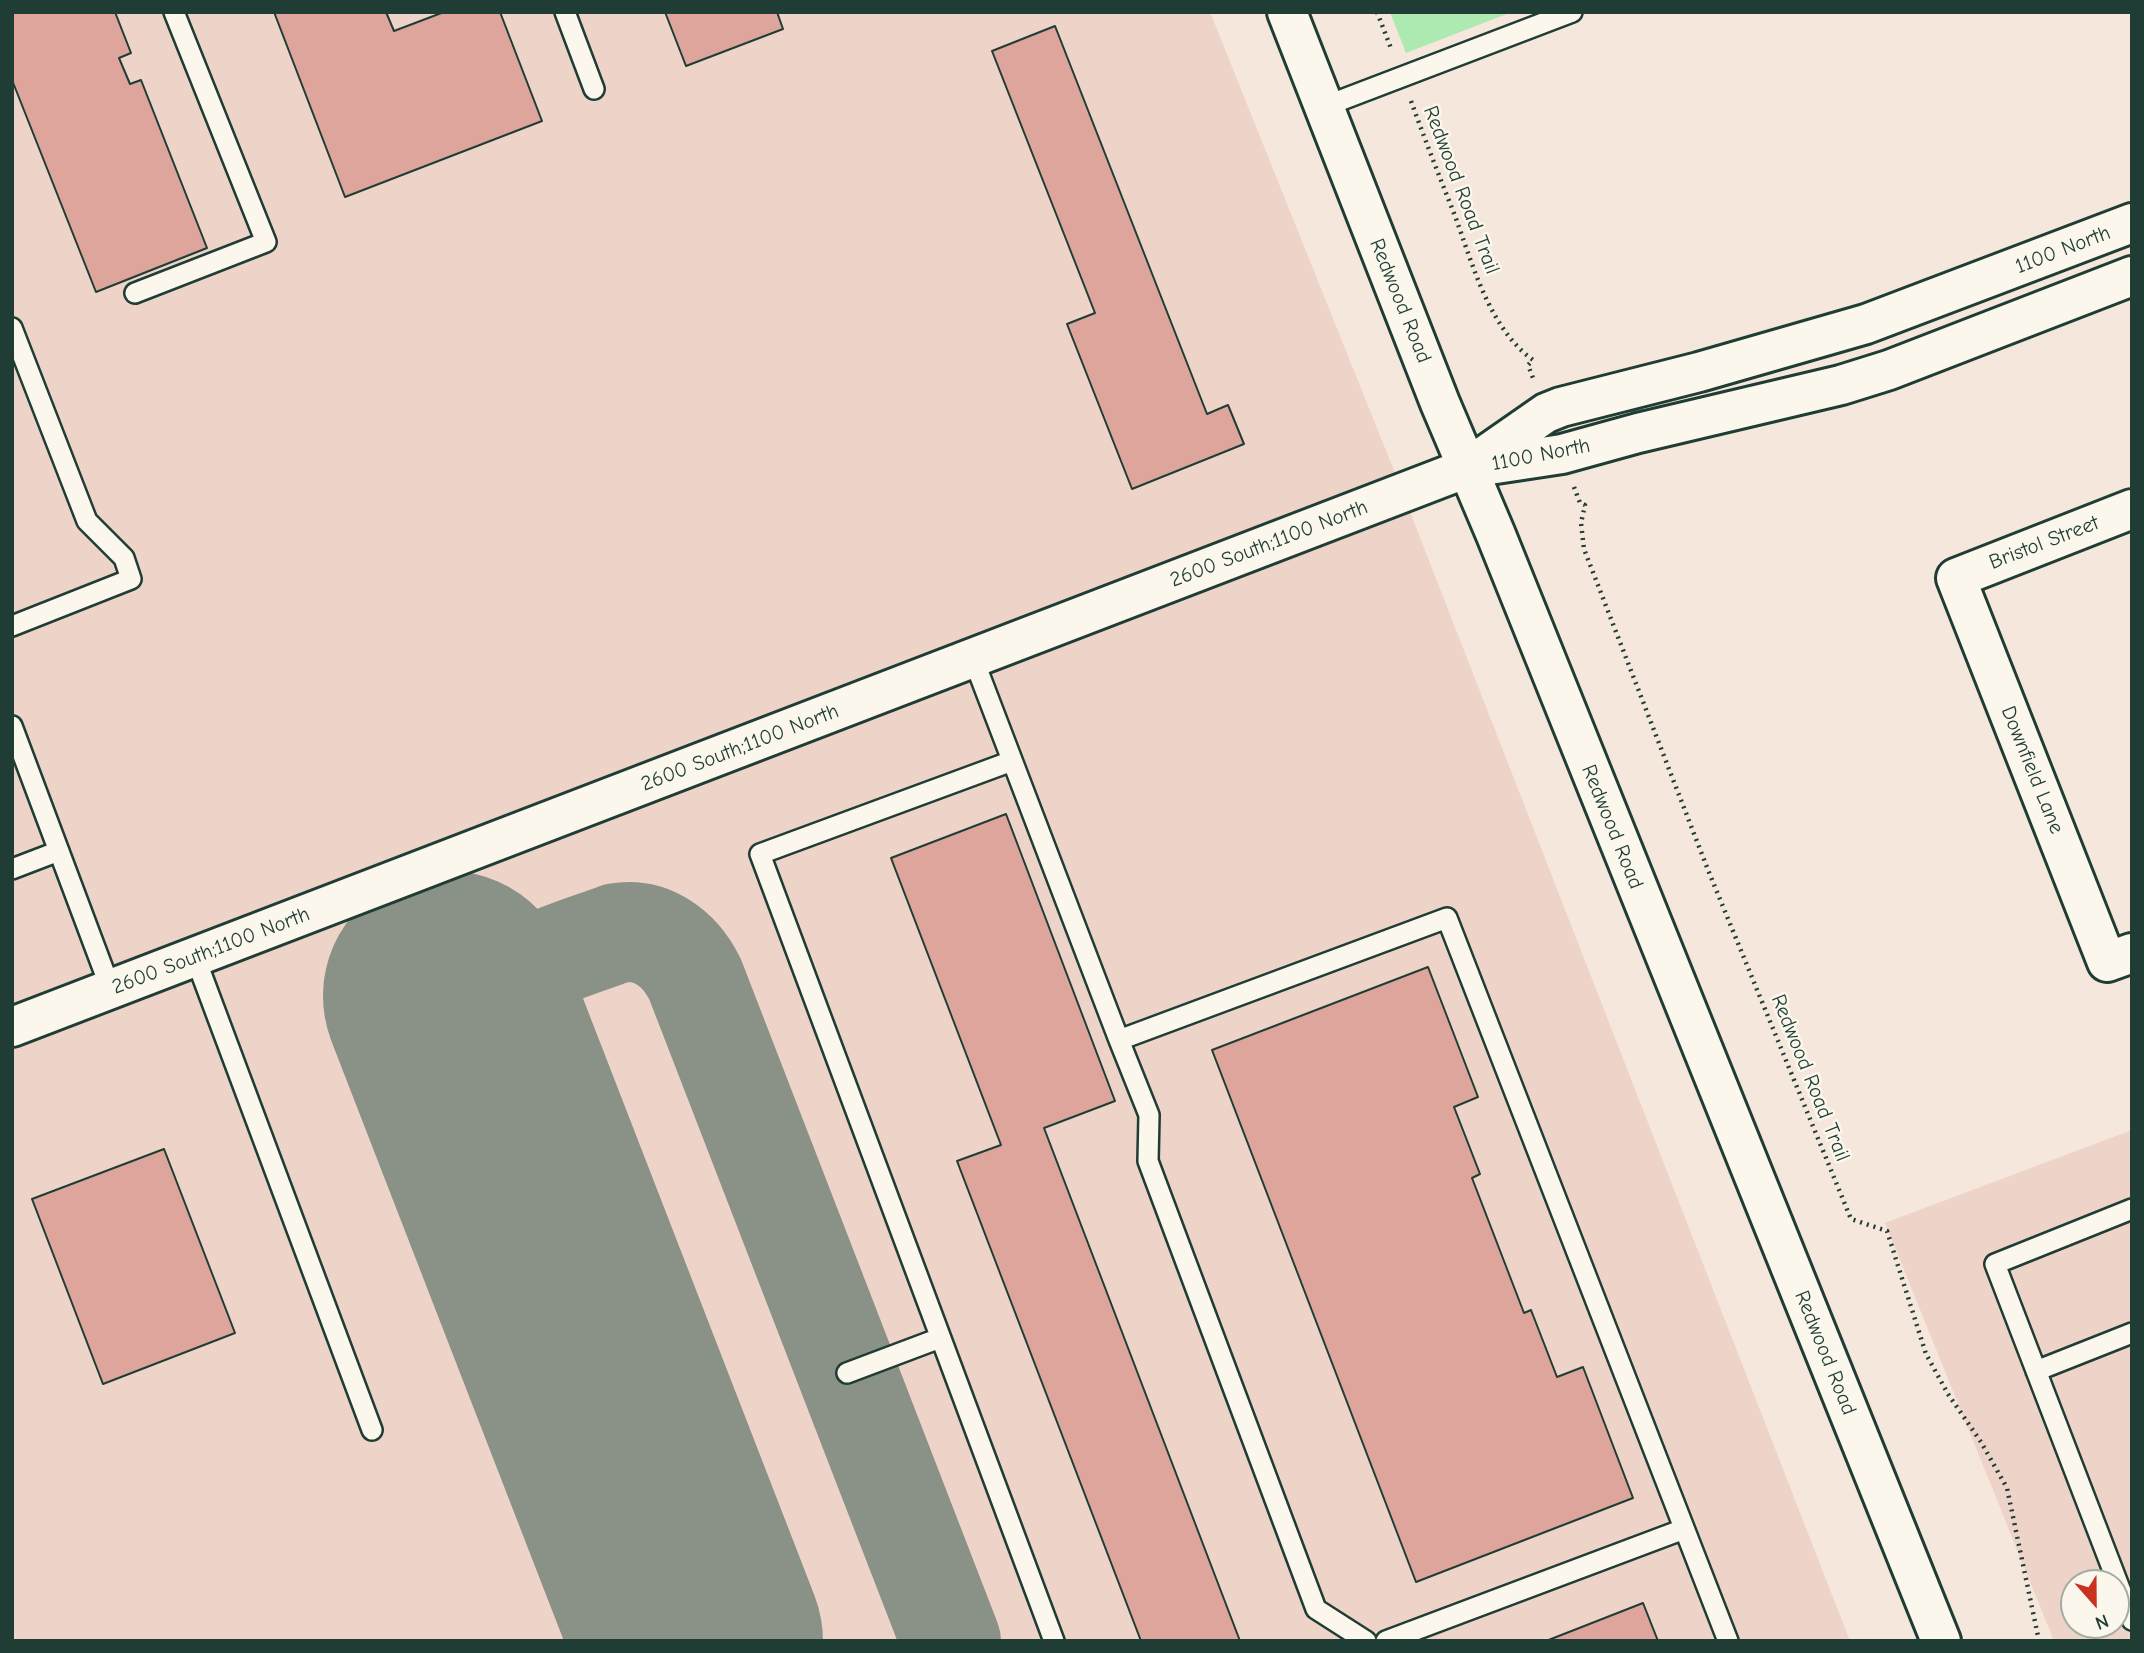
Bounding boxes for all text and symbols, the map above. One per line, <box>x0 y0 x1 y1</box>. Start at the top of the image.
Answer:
street label: Redwood Road Trail <box>1417 102 1505 278</box>
street label: 1100 North <box>2012 220 2114 280</box>
street label: Redwood Road <box>1364 235 1436 367</box>
street label: 1100 North <box>1490 433 1592 477</box>
street label: 2600 South;1100 North <box>1167 495 1371 593</box>
street label: Bristol Street <box>1986 511 2102 575</box>
street label: 2600 South;1100 North <box>638 699 842 797</box>
street label: Downfield Lane <box>1995 703 2069 837</box>
street label: Redwood Road <box>1576 761 1648 893</box>
street label: 2600 South;1100 North <box>109 902 313 1000</box>
street label: Redwood Road Trail <box>1765 991 1855 1165</box>
street label: Redwood Road <box>1789 1287 1861 1419</box>
north arrow <box>2060 1569 2130 1639</box>
text: N <box>2092 1609 2112 1634</box>

